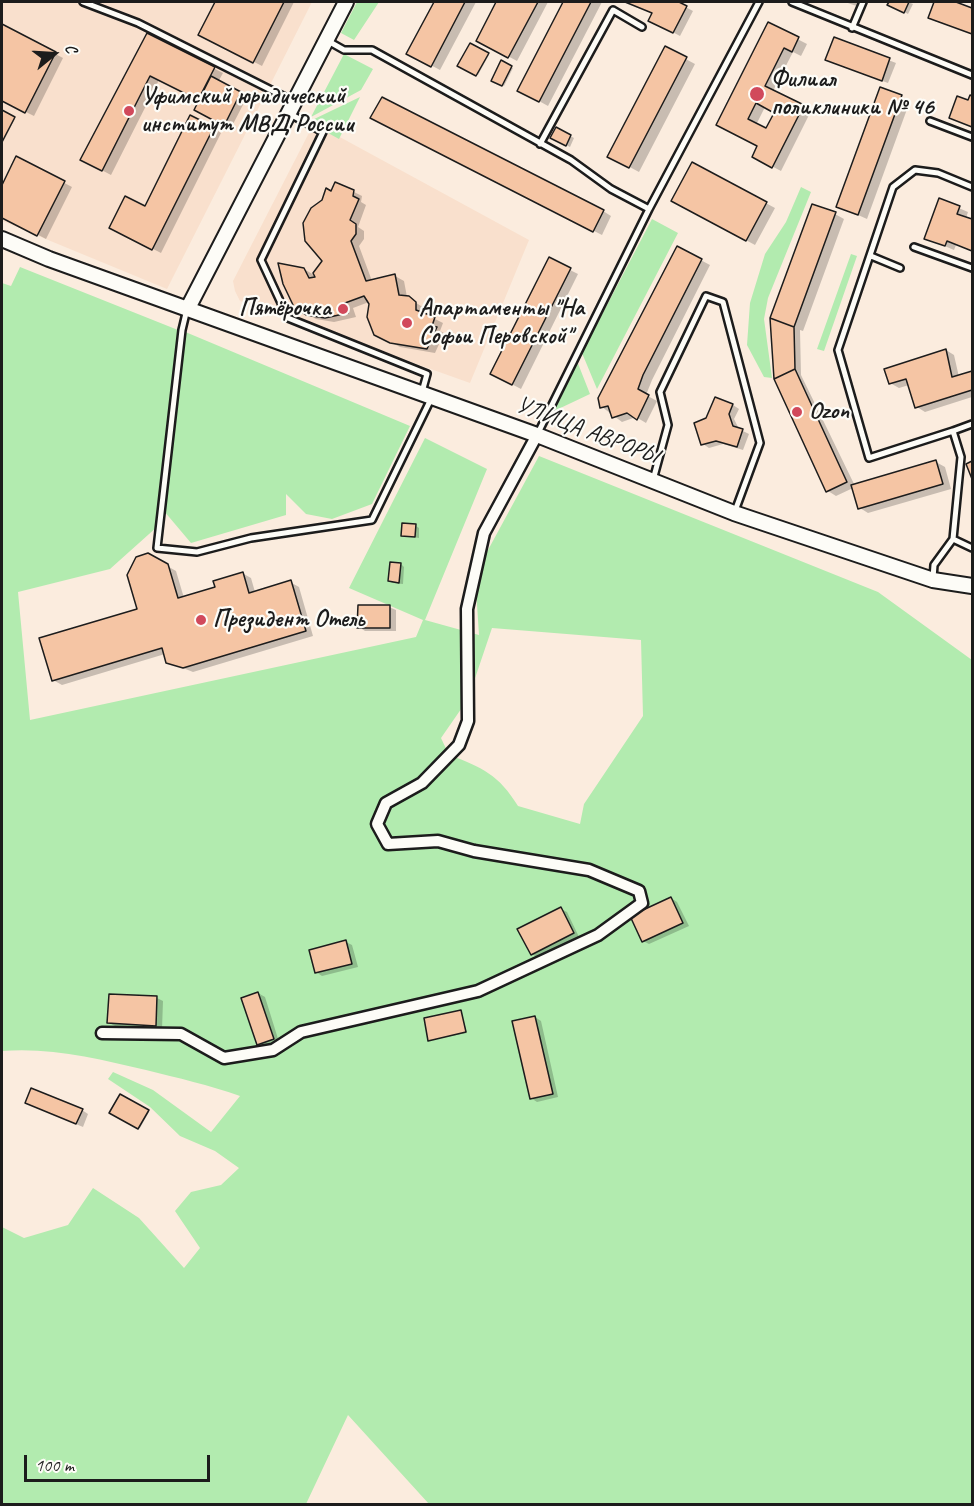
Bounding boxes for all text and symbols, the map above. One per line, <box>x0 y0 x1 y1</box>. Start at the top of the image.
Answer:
north arrow <box>24 24 84 84</box>
text: С <box>60 42 82 55</box>
place label: Филиал поликлиники № 46 <box>771 66 934 122</box>
place label: Уфимский юридический институт МВД России <box>141 83 353 139</box>
marker: Филиал поликлиники № 46 <box>748 85 766 103</box>
marker: Уфимский юридический институт МВД России <box>122 104 136 118</box>
place label: Пятёрочка <box>239 295 331 323</box>
place label: Апартаменты "На Софьи Перовской" <box>419 295 584 351</box>
marker: Пятёрочка <box>336 302 350 316</box>
marker: Апартаменты "На Софьи Перовской" <box>400 316 414 330</box>
street label: УЛИЦА АВРОРЫ <box>512 391 662 471</box>
place label: Ozon <box>809 398 849 426</box>
marker: Ozon <box>790 405 804 419</box>
place label: Президент Отель <box>213 606 365 634</box>
marker: Президент Отель <box>194 613 208 627</box>
scale bar <box>27 1443 213 1481</box>
text: 100 m <box>35 1454 74 1476</box>

